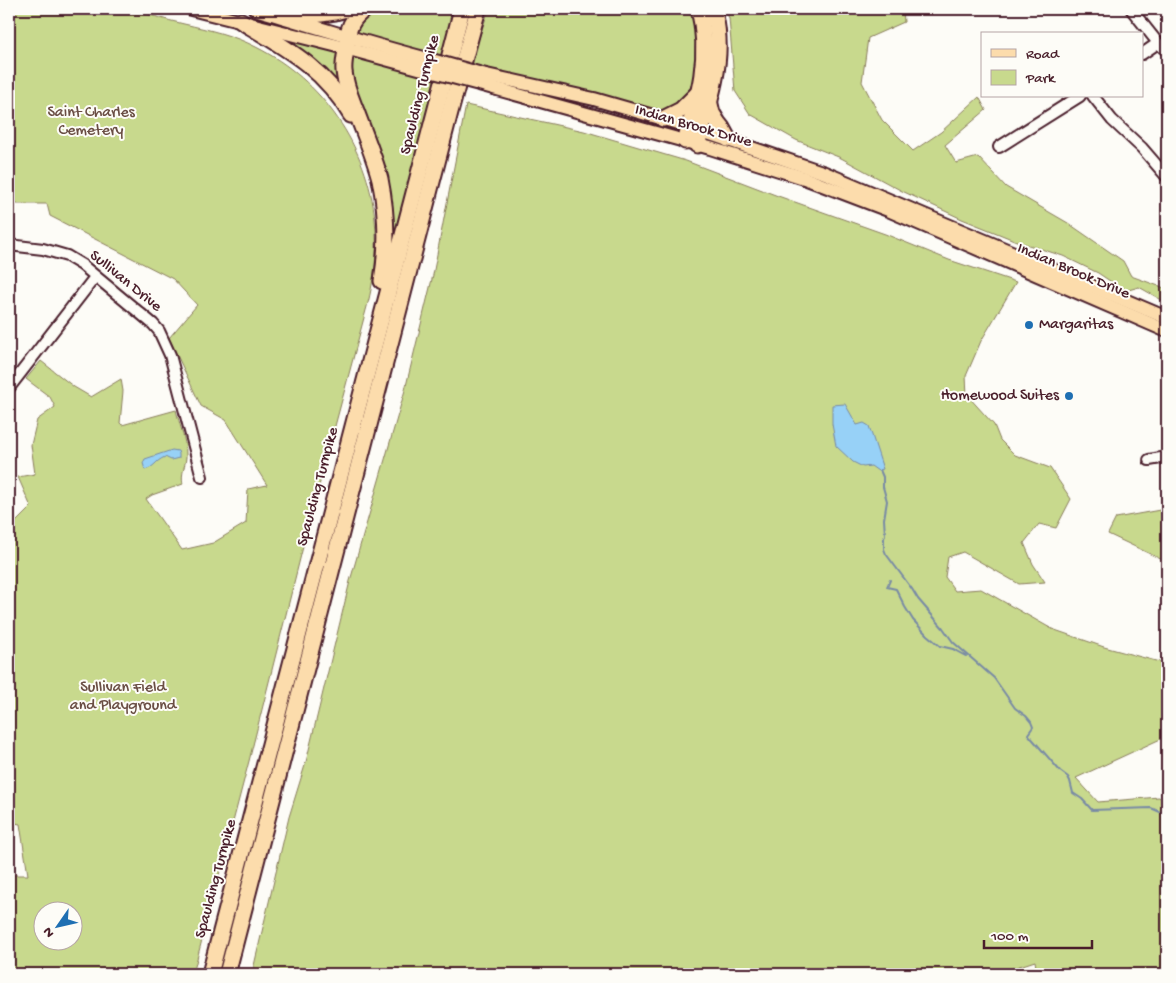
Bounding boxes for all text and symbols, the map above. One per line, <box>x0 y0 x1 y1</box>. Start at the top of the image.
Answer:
legend <box>981 32 1144 98</box>
street label: Spaulding Turnpike <box>397 33 445 157</box>
text: Road <box>1026 46 1060 64</box>
text: Park <box>1025 70 1056 88</box>
street label: Indian Brook Drive <box>632 101 754 153</box>
park label: Saint Charles Cemetery <box>47 104 136 141</box>
street label: Indian Brook Drive <box>1014 240 1133 305</box>
street label: Sullivan Drive <box>85 247 166 317</box>
place label: Margaritas <box>1039 316 1114 335</box>
marker: Margaritas <box>1023 319 1035 331</box>
place label: Homewood Suites <box>941 387 1060 406</box>
marker: Homewood Suites <box>1063 390 1075 402</box>
street label: Spaulding Turnpike <box>294 425 344 548</box>
park label: Sullivan Field and Playground <box>70 679 178 716</box>
street label: Spaulding Turnpike <box>192 817 242 940</box>
north arrow <box>32 900 82 950</box>
scale bar <box>984 918 1091 950</box>
text: N <box>40 923 59 940</box>
text: 100 m <box>990 928 1029 946</box>

